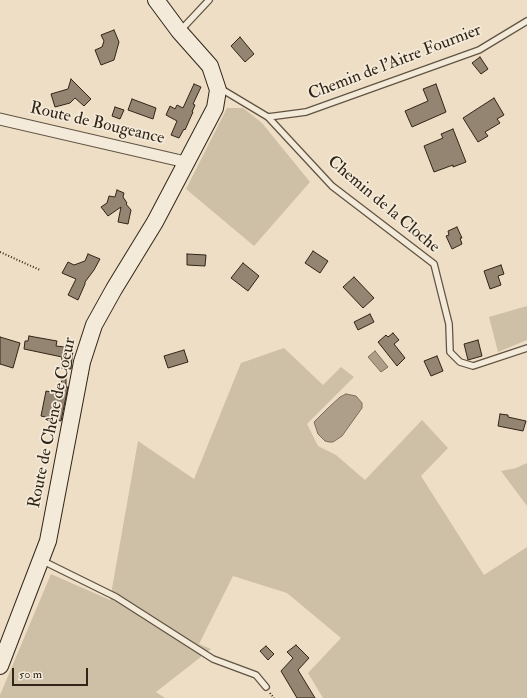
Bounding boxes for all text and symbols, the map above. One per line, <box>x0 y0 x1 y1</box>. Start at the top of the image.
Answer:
street label: Chemin de l'Aitre Fournier <box>306 21 484 105</box>
street label: Route de Bougeance <box>28 99 166 149</box>
street label: Chemin de la Cloche <box>323 152 443 258</box>
street label: Route de Chêne de Coeur <box>25 336 81 510</box>
scale bar <box>14 660 90 686</box>
text: 50 m <box>19 667 42 682</box>

